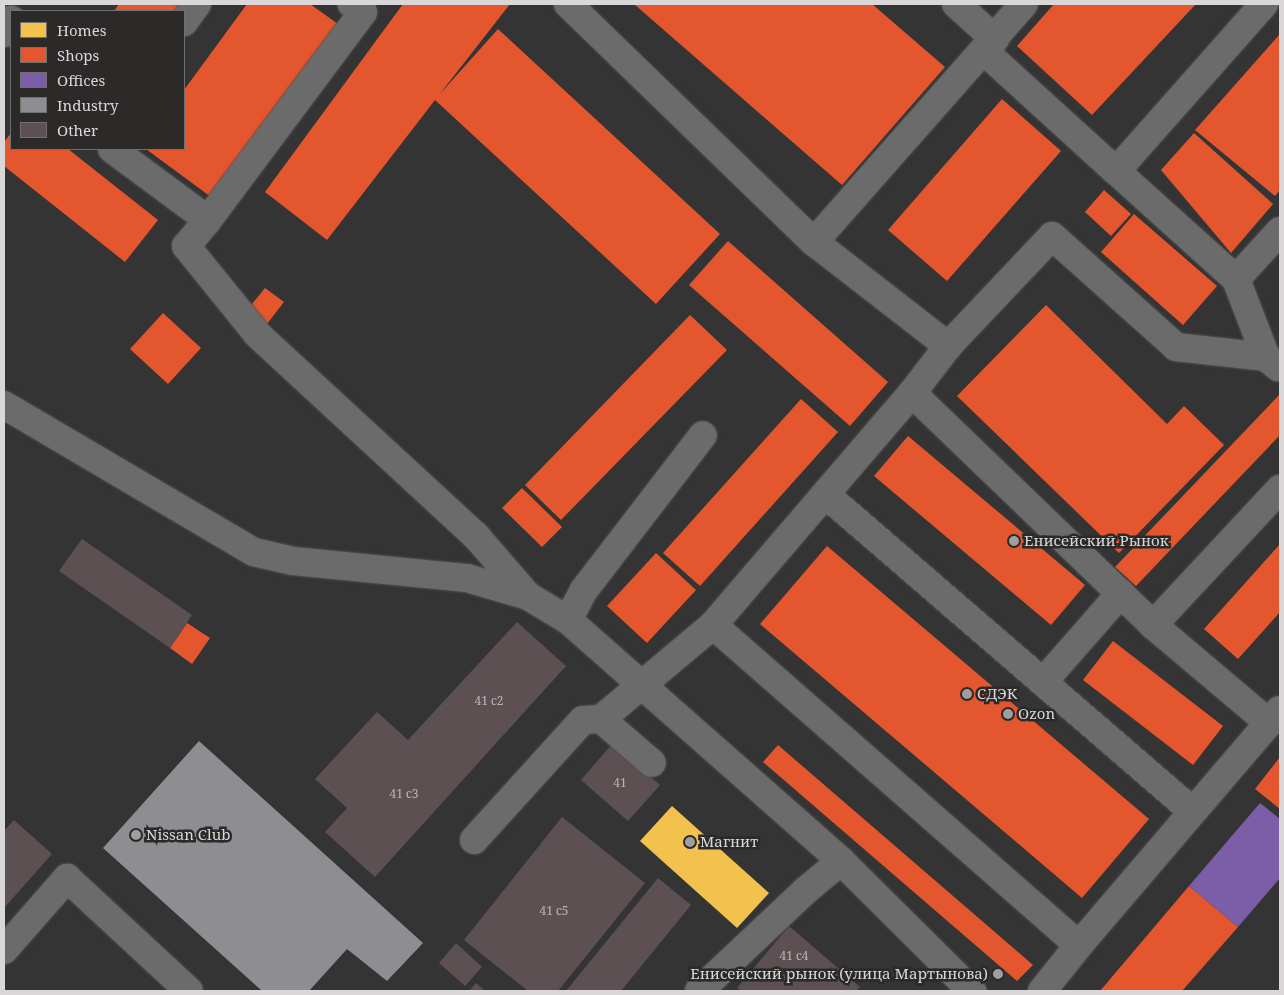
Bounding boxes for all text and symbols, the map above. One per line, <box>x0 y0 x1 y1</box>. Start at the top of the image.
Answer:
legend <box>10 10 185 150</box>
text: Homes <box>57 20 107 40</box>
text: Shops <box>57 45 99 65</box>
text: Offices <box>57 70 105 90</box>
text: Industry <box>57 95 119 115</box>
text: Other <box>57 120 98 140</box>
place label: Енисейский Рынок <box>1024 532 1169 550</box>
marker: Енисейский Рынок <box>1008 535 1020 547</box>
place label: СДЭК <box>977 685 1017 703</box>
marker: СДЭК <box>961 688 973 700</box>
house number: 41 с2 <box>474 694 504 708</box>
place label: Ozon <box>1018 705 1055 723</box>
marker: Ozon <box>1002 708 1014 720</box>
house number: 41 <box>613 776 627 790</box>
house number: 41 с3 <box>389 787 419 801</box>
place label: Nissan Club <box>146 826 230 844</box>
marker: Nissan Club <box>130 829 142 841</box>
place label: Магнит <box>700 833 758 851</box>
marker: Магнит <box>684 836 696 848</box>
house number: 41 с5 <box>539 904 569 918</box>
house number: 41 с4 <box>779 949 809 963</box>
place label: Енисейский рынок (улица Мартынова) <box>690 965 988 983</box>
marker: Енисейский рынок (улица Мартынова) <box>992 968 1004 980</box>

